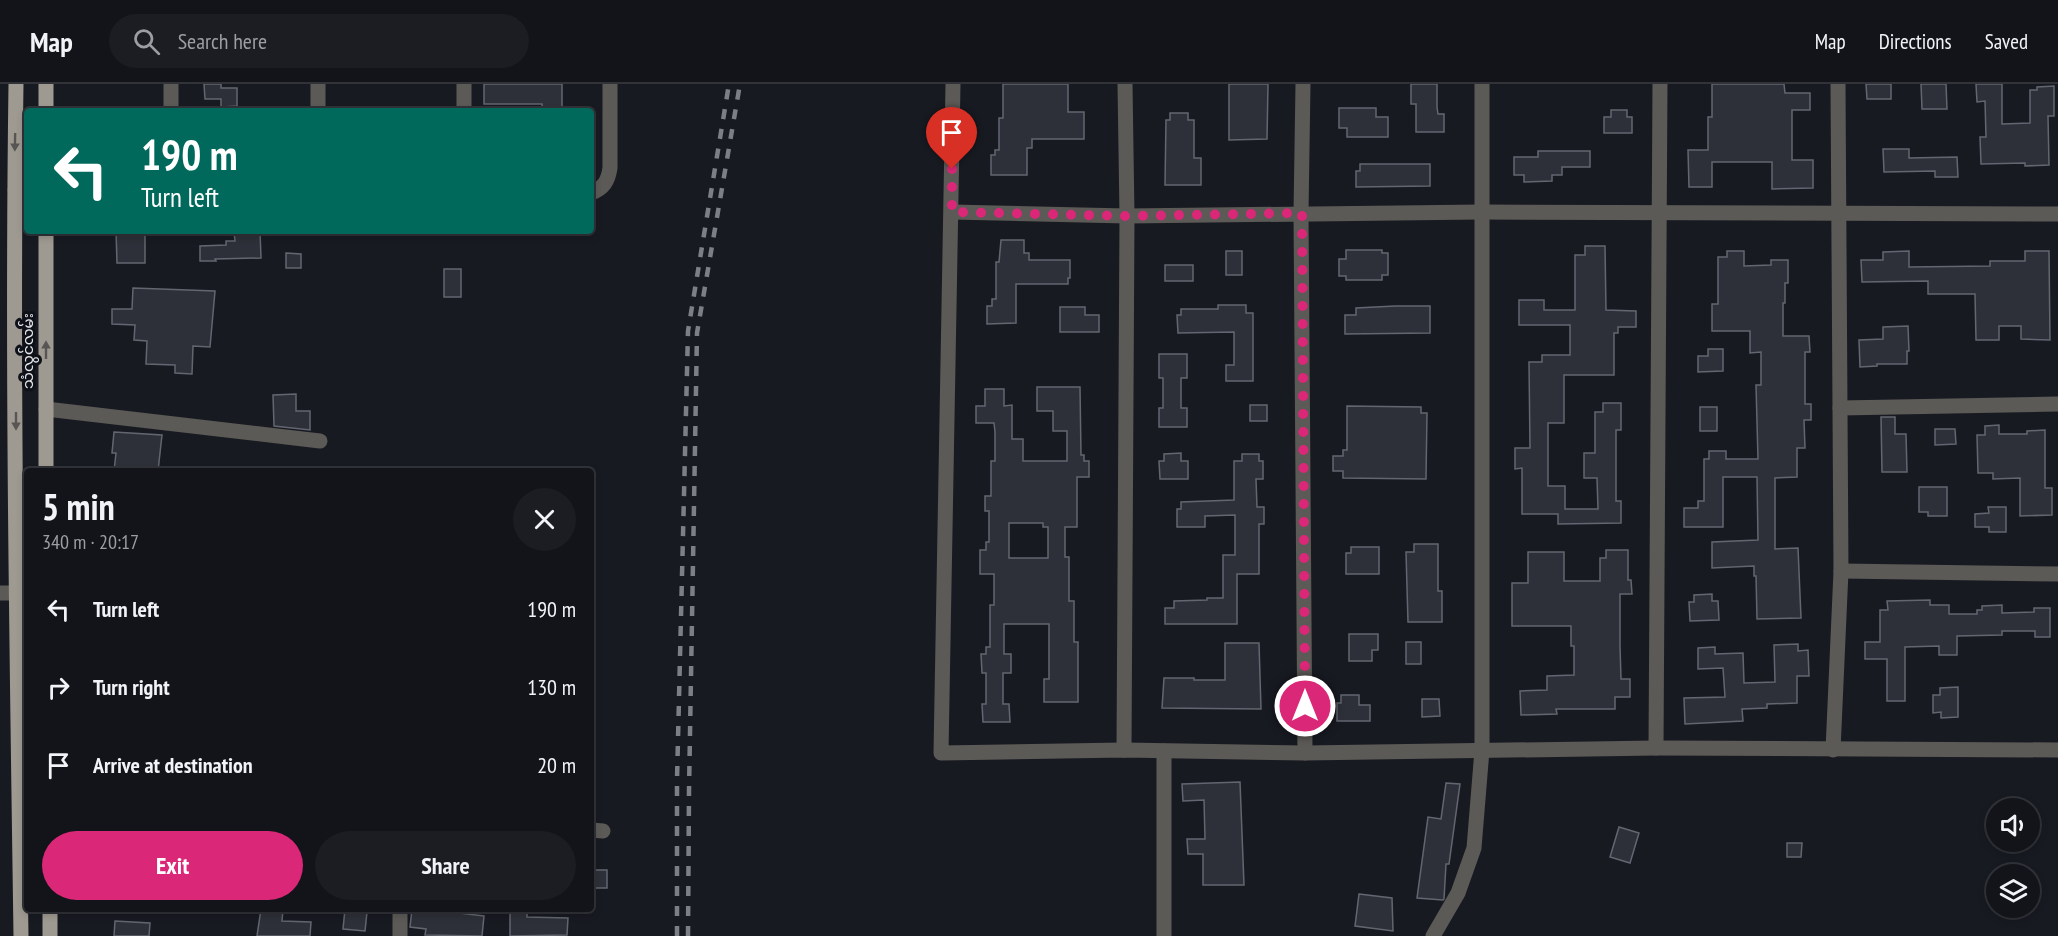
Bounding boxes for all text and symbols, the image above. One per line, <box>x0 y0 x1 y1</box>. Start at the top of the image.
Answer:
search box <box>109 14 529 68</box>
text: Map <box>30 23 73 60</box>
icon: search <box>130 25 163 58</box>
text: Search here <box>178 27 267 55</box>
text: Map <box>1815 28 1846 55</box>
text: Directions <box>1879 28 1952 55</box>
text: Saved <box>1985 28 2028 55</box>
pin <box>926 107 977 169</box>
icon: arrive <box>935 116 968 149</box>
text: 190 m <box>141 127 238 182</box>
icon: left <box>42 132 120 210</box>
one-way arrow <box>11 133 20 152</box>
text: Turn left <box>141 180 219 214</box>
street label: သံလွင်လမ်း <box>18 313 39 389</box>
one-way arrow <box>41 340 51 359</box>
one-way arrow <box>11 412 21 431</box>
text: 5 min <box>42 483 115 530</box>
button: close <box>513 488 576 551</box>
text: 340 m · 20:17 <box>42 529 139 555</box>
icon: left <box>42 593 75 626</box>
text: Turn left <box>93 595 159 623</box>
text: 190 m <box>527 595 576 623</box>
icon: right <box>42 671 75 704</box>
text: Turn right <box>93 673 170 701</box>
text: 130 m <box>527 673 576 701</box>
position arrow <box>1273 674 1337 738</box>
icon: arrive <box>42 749 75 782</box>
text: Arrive at destination <box>93 751 253 779</box>
text: 20 m <box>537 751 576 779</box>
map controls <box>1986 798 2040 918</box>
button: sound <box>1986 798 2040 852</box>
button: Exit <box>42 831 303 900</box>
button: Share <box>315 831 576 900</box>
button: layers <box>1986 864 2040 918</box>

